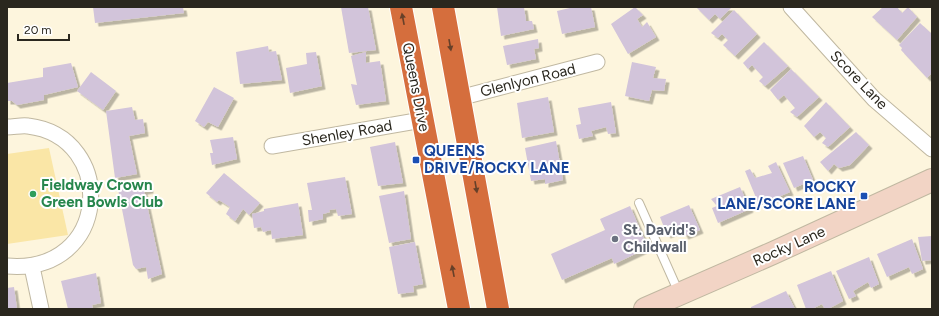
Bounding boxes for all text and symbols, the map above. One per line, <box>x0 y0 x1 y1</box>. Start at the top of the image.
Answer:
one-way arrow <box>400 13 406 26</box>
scale bar <box>18 16 69 42</box>
text: 20 m <box>24 23 52 37</box>
one-way arrow <box>447 39 453 51</box>
street label: Queens Drive <box>399 41 433 133</box>
street label: Score Lane <box>826 47 892 113</box>
street label: Glenlyon Road <box>478 59 578 101</box>
street label: Shenley Road <box>300 116 394 150</box>
place label: QUEENS DRIVE/ROCKY LANE <box>424 142 569 177</box>
marker: QUEENS DRIVE/ROCKY LANE <box>411 155 421 165</box>
place label: Fieldway Crown Green Bowls Club <box>41 176 163 211</box>
place label: ROCKY LANE/SCORE LANE <box>717 178 856 213</box>
one-way arrow <box>473 181 479 193</box>
marker: Fieldway Crown Green Bowls Club <box>28 189 38 199</box>
marker: ROCKY LANE/SCORE LANE <box>859 191 869 201</box>
place label: St. David's Childwall <box>623 221 696 256</box>
street label: Rocky Lane <box>750 222 828 270</box>
marker: St. David's Childwall <box>610 234 620 244</box>
one-way arrow <box>449 264 455 277</box>

